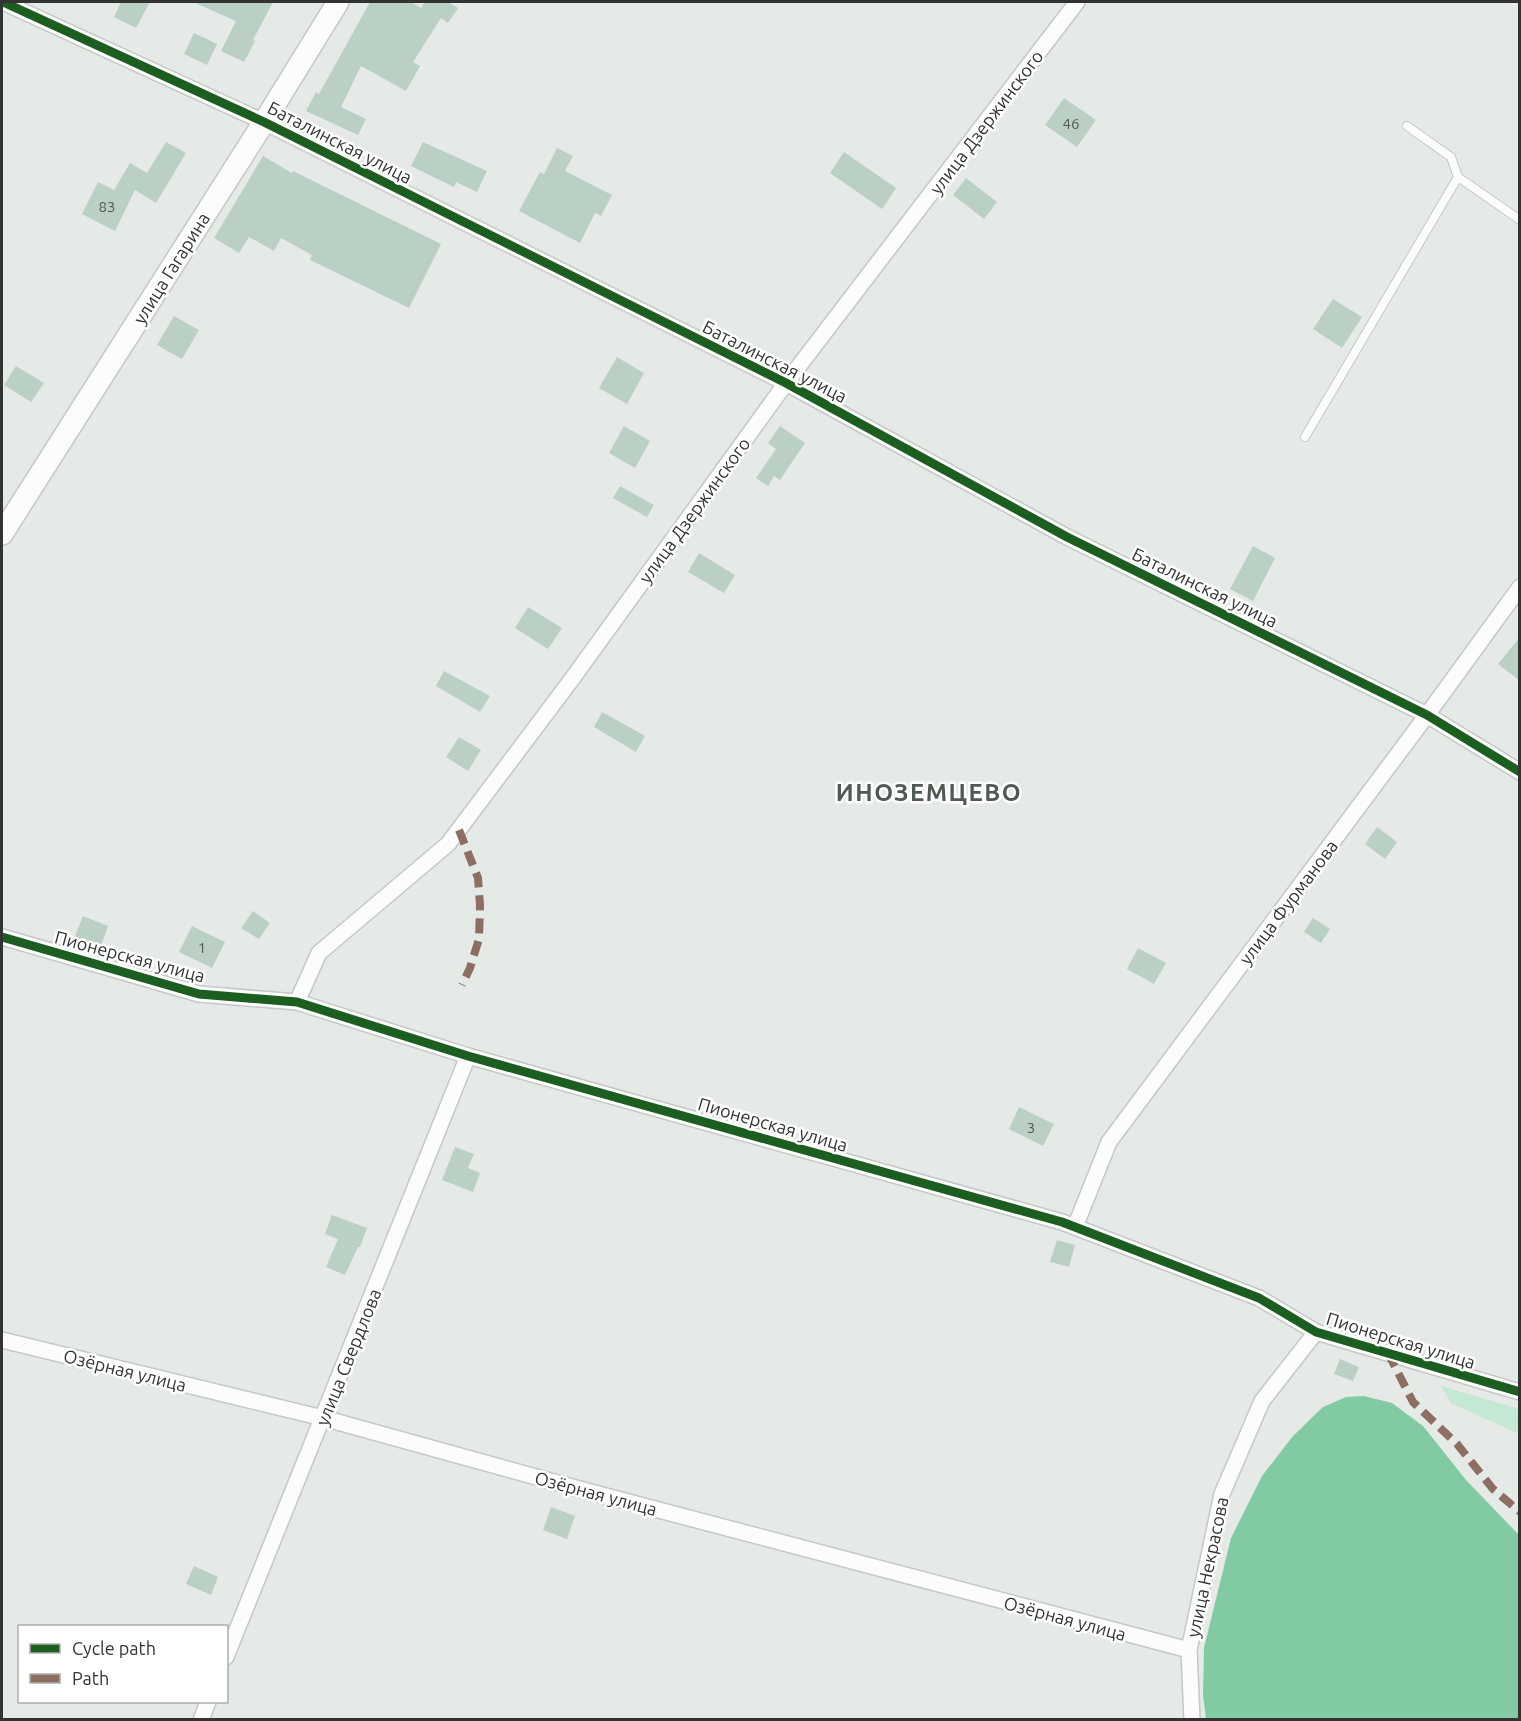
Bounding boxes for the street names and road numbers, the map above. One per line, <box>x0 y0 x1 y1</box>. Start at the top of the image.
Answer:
street label: улица Дзержинского <box>925 46 1047 198</box>
street label: Баталинская улица <box>265 97 415 187</box>
street label: улица Гагарина <box>129 209 213 327</box>
street label: Баталинская улица <box>700 316 850 406</box>
street label: улица Дзержинского <box>634 433 754 587</box>
street label: Баталинская улица <box>1129 543 1281 631</box>
street label: улица Фурманова <box>1235 836 1341 968</box>
street label: Пионерская улица <box>53 926 207 986</box>
street label: Пионерская улица <box>696 1093 850 1155</box>
street label: улица Свердлова <box>311 1286 385 1428</box>
street label: Пионерская улица <box>1324 1308 1478 1372</box>
street label: Озёрная улица <box>61 1345 189 1395</box>
street label: Озёрная улица <box>533 1467 659 1519</box>
street label: улица Некрасова <box>1182 1495 1232 1639</box>
street label: Озёрная улица <box>1002 1592 1128 1644</box>

